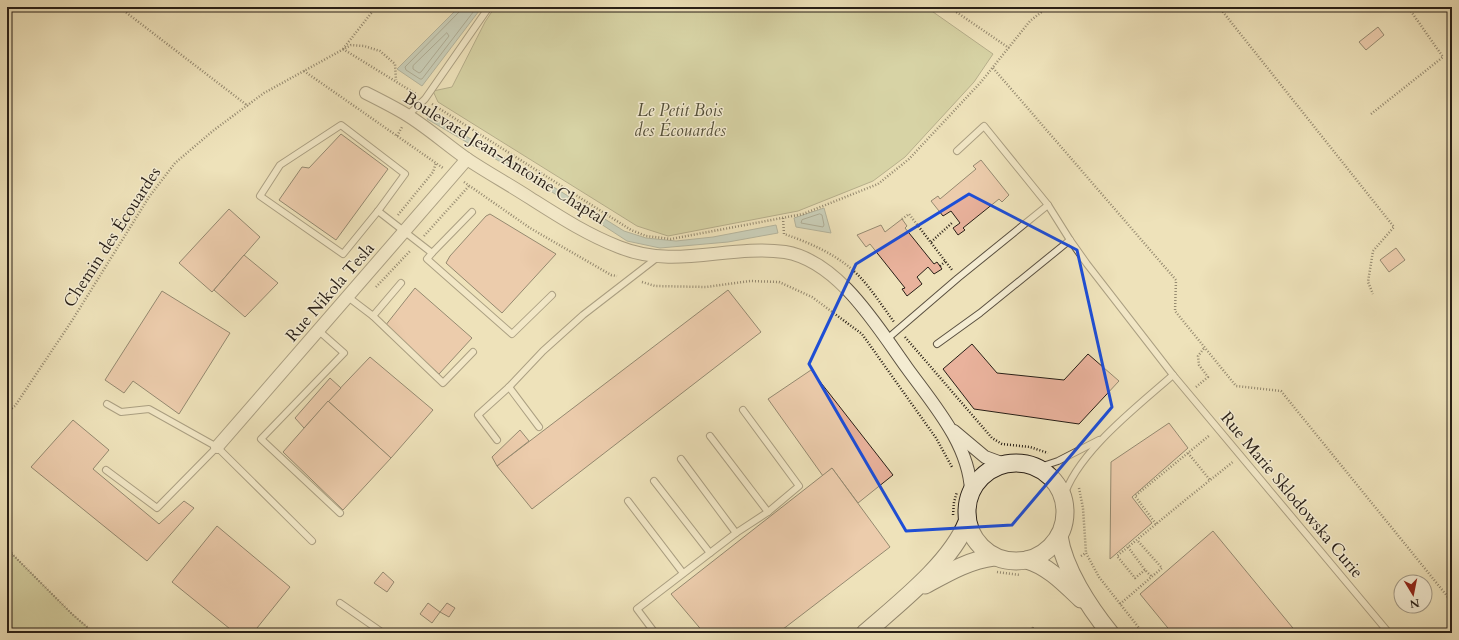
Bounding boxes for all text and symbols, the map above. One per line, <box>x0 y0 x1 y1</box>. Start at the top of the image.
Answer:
street label: Boulevard Jean-Antoine Chaptal <box>399 86 611 230</box>
park label: Le Petit Bois des Écouardes <box>634 99 726 142</box>
street label: Chemin des Écouardes <box>58 162 166 312</box>
street label: Rue Nikola Tesla <box>280 237 380 347</box>
street label: Rue Marie Sklodowska Curie <box>1215 407 1369 583</box>
north arrow <box>1393 574 1433 614</box>
text: N <box>1408 595 1421 612</box>

